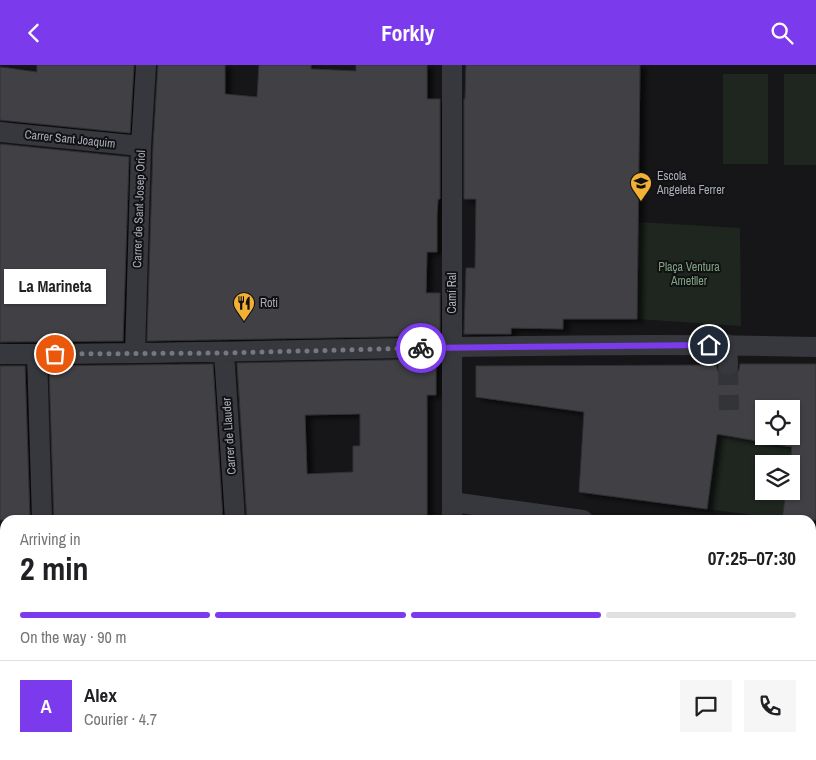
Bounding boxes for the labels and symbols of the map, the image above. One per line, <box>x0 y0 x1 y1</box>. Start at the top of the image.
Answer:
street label: Carrer Sant Joaquim <box>24 126 116 152</box>
street label: Carrer de Sant Josep Oriol <box>129 150 149 268</box>
place label: Escola Angeleta Ferrer <box>656 168 726 198</box>
school or university icon: Escola Angeleta Ferrer <box>629 171 653 202</box>
park label: Plaça Ventura Ametller <box>658 259 720 289</box>
callout: La Marineta <box>4 269 106 304</box>
street label: Camí Ral <box>444 272 460 314</box>
restaurant icon: Roti <box>232 291 256 322</box>
place label: Roti <box>260 295 278 311</box>
courier <box>396 323 446 373</box>
pin <box>688 324 730 366</box>
pin <box>34 333 76 375</box>
street label: Carrer de Llauder <box>218 396 240 475</box>

